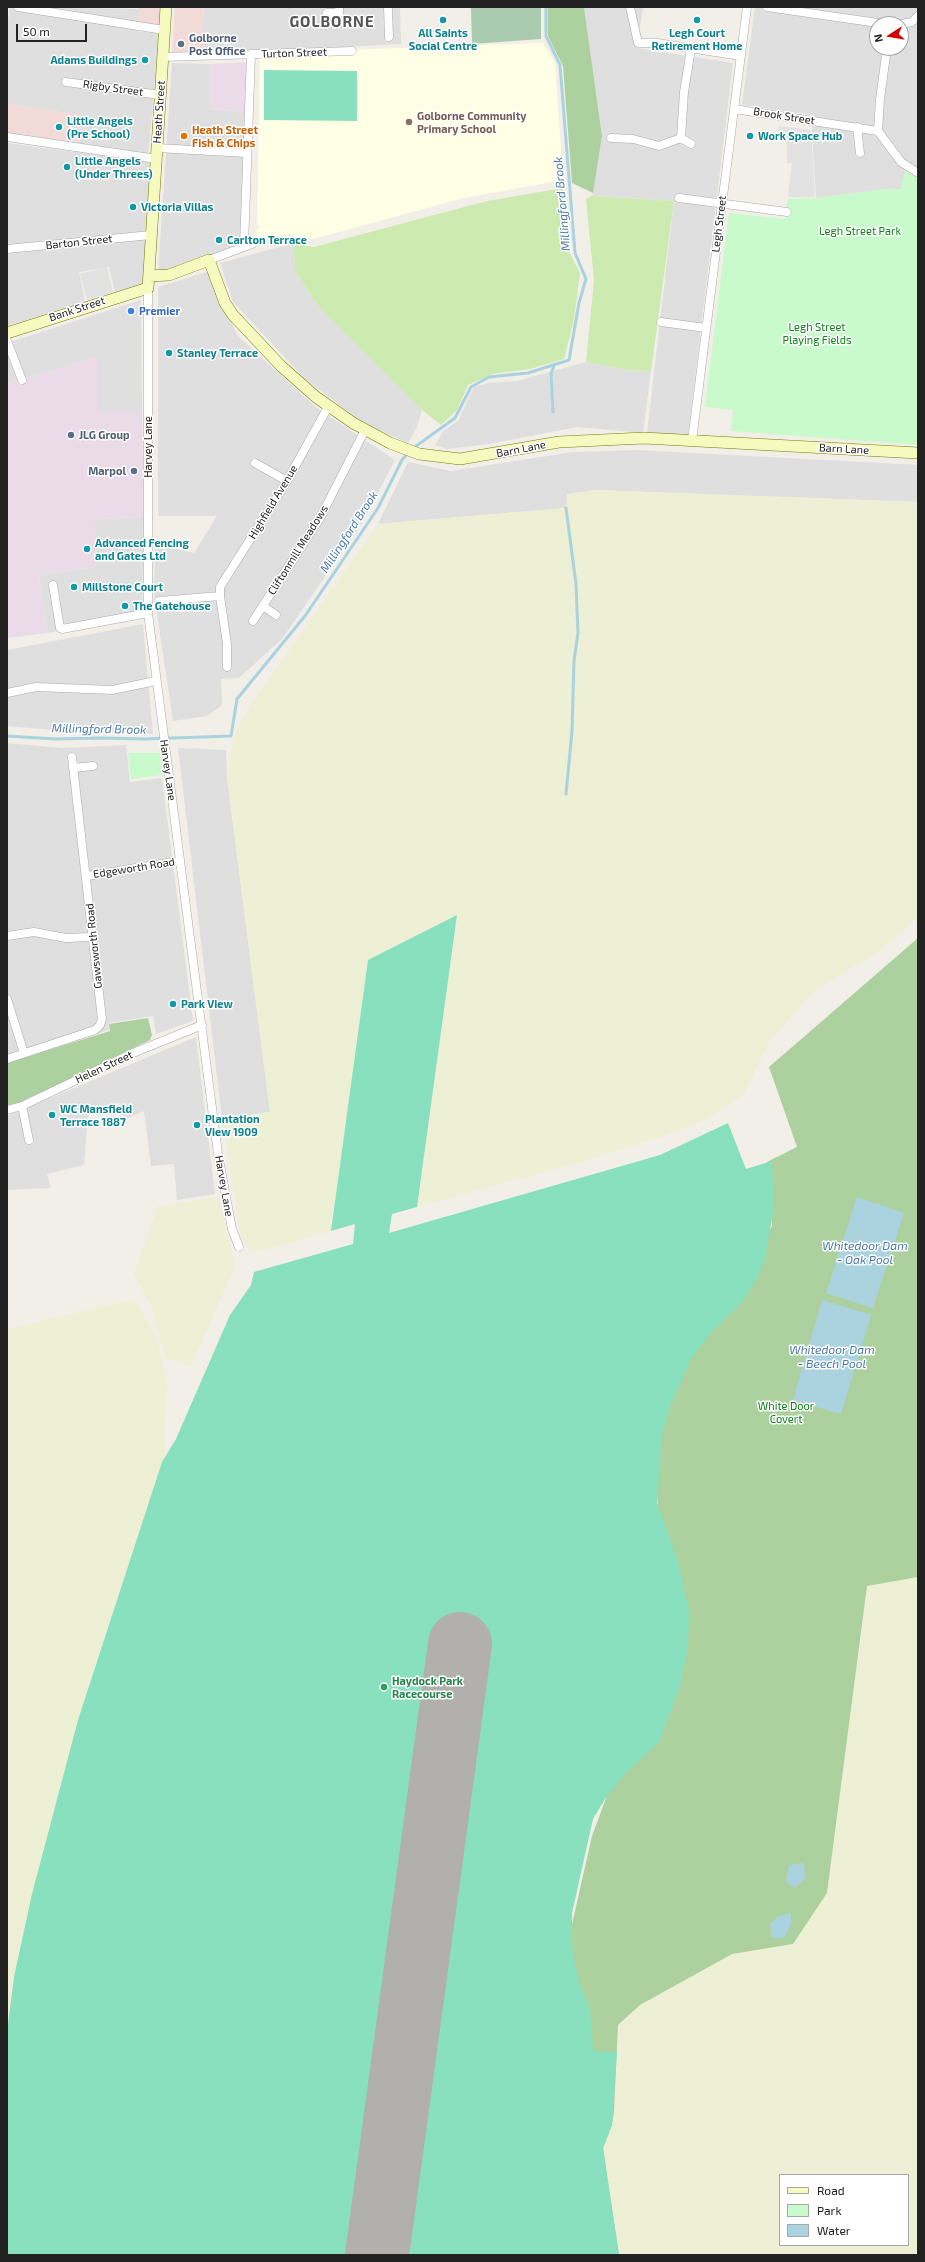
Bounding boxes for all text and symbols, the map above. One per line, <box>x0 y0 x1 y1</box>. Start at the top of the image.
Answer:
district label: GOLBORNE <box>289 13 375 31</box>
marker: All Saints Social Centre <box>438 15 448 25</box>
marker: Legh Court Retirement Home <box>692 15 702 25</box>
scale bar <box>18 16 89 42</box>
north arrow <box>869 16 909 56</box>
text: 50 m <box>23 24 50 38</box>
place label: All Saints Social Centre <box>409 26 477 52</box>
place label: Legh Court Retirement Home <box>652 26 742 52</box>
place label: Golborne Post Office <box>189 31 245 57</box>
text: N <box>871 33 885 44</box>
marker: Golborne Post Office <box>176 39 186 49</box>
street label: Turton Street <box>261 45 327 61</box>
place label: Adams Buildings <box>50 53 137 67</box>
marker: Adams Buildings <box>140 55 150 65</box>
street label: Rigby Street <box>82 77 144 99</box>
street label: Heath Street <box>150 80 168 144</box>
street label: Brook Street <box>752 105 816 127</box>
place label: Golborne Community Primary School <box>417 109 526 135</box>
place label: Little Angels (Pre School) <box>67 114 133 140</box>
marker: Golborne Community Primary School <box>404 117 414 127</box>
marker: Little Angels (Pre School) <box>54 122 64 132</box>
place label: Heath Street Fish & Chips <box>192 123 258 149</box>
place label: Work Space Hub <box>758 129 842 143</box>
marker: Heath Street Fish & Chips <box>179 131 189 141</box>
marker: Work Space Hub <box>745 131 755 141</box>
place label: Little Angels (Under Threes) <box>75 154 153 180</box>
water label: Millingford Brook <box>551 156 573 252</box>
marker: Little Angels (Under Threes) <box>62 162 72 172</box>
street label: Legh Street <box>709 195 729 253</box>
place label: Victoria Villas <box>141 200 213 214</box>
marker: Victoria Villas <box>128 202 138 212</box>
park label: Legh Street Park <box>819 224 901 238</box>
street label: Barton Street <box>45 232 113 252</box>
place label: Carlton Terrace <box>227 233 307 247</box>
marker: Carlton Terrace <box>214 235 224 245</box>
street label: Bank Street <box>47 294 107 324</box>
place label: Premier <box>139 304 180 318</box>
marker: Premier <box>126 306 136 316</box>
park label: Legh Street Playing Fields <box>782 320 852 346</box>
place label: Stanley Terrace <box>177 346 258 360</box>
marker: Stanley Terrace <box>164 348 174 358</box>
street label: Harvey Lane <box>141 416 155 478</box>
place label: JLG Group <box>79 428 130 442</box>
marker: JLG Group <box>66 430 76 440</box>
street label: Barn Lane <box>495 438 547 460</box>
street label: Barn Lane <box>819 441 869 457</box>
street label: Highfield Avenue <box>246 463 300 541</box>
place label: Marpol <box>88 464 126 478</box>
marker: Marpol <box>129 466 139 476</box>
water label: Millingford Brook <box>317 488 381 576</box>
street label: Cliftonmill Meadows <box>265 503 331 597</box>
place label: Advanced Fencing and Gates Ltd <box>95 536 189 562</box>
marker: Advanced Fencing and Gates Ltd <box>82 544 92 554</box>
place label: Millstone Court <box>82 580 163 594</box>
marker: Millstone Court <box>69 582 79 592</box>
place label: The Gatehouse <box>133 599 211 613</box>
marker: The Gatehouse <box>120 601 130 611</box>
water label: Millingford Brook <box>52 721 146 737</box>
street label: Harvey Lane <box>157 739 179 801</box>
street label: Edgeworth Road <box>92 855 176 881</box>
street label: Gawsworth Road <box>83 903 105 989</box>
place label: Park View <box>181 997 233 1011</box>
marker: Park View <box>168 999 178 1009</box>
street label: Helen Street <box>73 1048 135 1086</box>
place label: WC Mansfield Terrace 1887 <box>60 1102 132 1128</box>
marker: WC Mansfield Terrace 1887 <box>47 1110 57 1120</box>
place label: Plantation View 1909 <box>205 1112 260 1138</box>
marker: Plantation View 1909 <box>192 1120 202 1130</box>
street label: Harvey Lane <box>212 1154 236 1218</box>
water label: Whitedoor Dam - Oak Pool <box>822 1239 908 1267</box>
water label: Whitedoor Dam - Beech Pool <box>789 1343 875 1371</box>
park label: White Door Covert <box>758 1399 814 1425</box>
place label: Haydock Park Racecourse <box>392 1674 463 1700</box>
marker: Haydock Park Racecourse <box>379 1682 389 1692</box>
legend <box>779 2174 909 2246</box>
text: Road <box>817 2183 845 2197</box>
text: Park <box>817 2203 842 2217</box>
text: Water <box>817 2223 851 2237</box>

